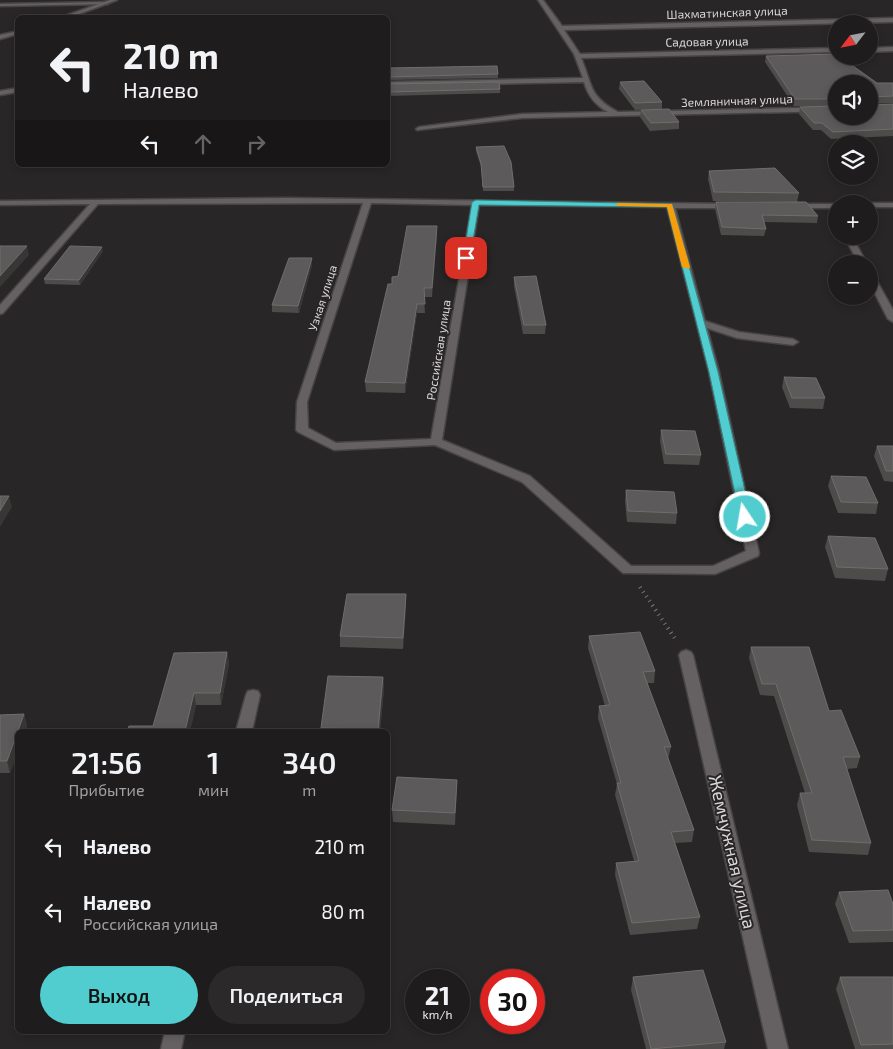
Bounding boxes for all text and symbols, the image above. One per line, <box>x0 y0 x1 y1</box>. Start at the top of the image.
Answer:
street label: Шахматинская улица <box>666 3 788 22</box>
north arrow <box>828 15 878 65</box>
map controls <box>828 15 878 305</box>
street label: Садовая улица <box>665 33 749 50</box>
text: 210 m <box>123 34 219 76</box>
icon: left <box>40 35 105 100</box>
button: sound <box>828 75 878 125</box>
text: Налево <box>123 76 199 102</box>
street label: Земляничная улица <box>681 91 793 110</box>
icon: left <box>136 130 164 158</box>
icon: ahead <box>189 130 217 158</box>
icon: right <box>242 130 270 158</box>
button: layers <box>828 135 878 185</box>
button: + <box>828 195 878 245</box>
pin <box>445 237 487 279</box>
icon: arrive <box>452 244 480 272</box>
button: − <box>828 255 878 305</box>
street label: Узкая улица <box>305 263 340 333</box>
street label: Российская улица <box>423 299 454 401</box>
position arrow <box>718 490 770 542</box>
text: 21:56 <box>71 744 142 780</box>
text: 1 <box>207 744 220 780</box>
text: 340 <box>282 744 337 780</box>
street label: Жемчужная улица <box>705 773 761 931</box>
text: Прибытие <box>69 780 145 799</box>
text: мин <box>198 780 229 799</box>
text: m <box>302 780 316 799</box>
icon: left <box>40 833 68 861</box>
text: Налево <box>83 835 151 858</box>
text: 210 m <box>314 835 365 858</box>
text: Налево <box>83 891 151 914</box>
icon: left <box>40 898 68 926</box>
text: 80 m <box>321 900 365 923</box>
text: Российская улица <box>83 914 218 933</box>
button: Выход <box>40 966 198 1024</box>
button: Поделиться <box>208 966 365 1024</box>
speed limit sign: 30 <box>480 969 545 1034</box>
text: 21 <box>425 980 450 1010</box>
text: km/h <box>423 1007 452 1021</box>

